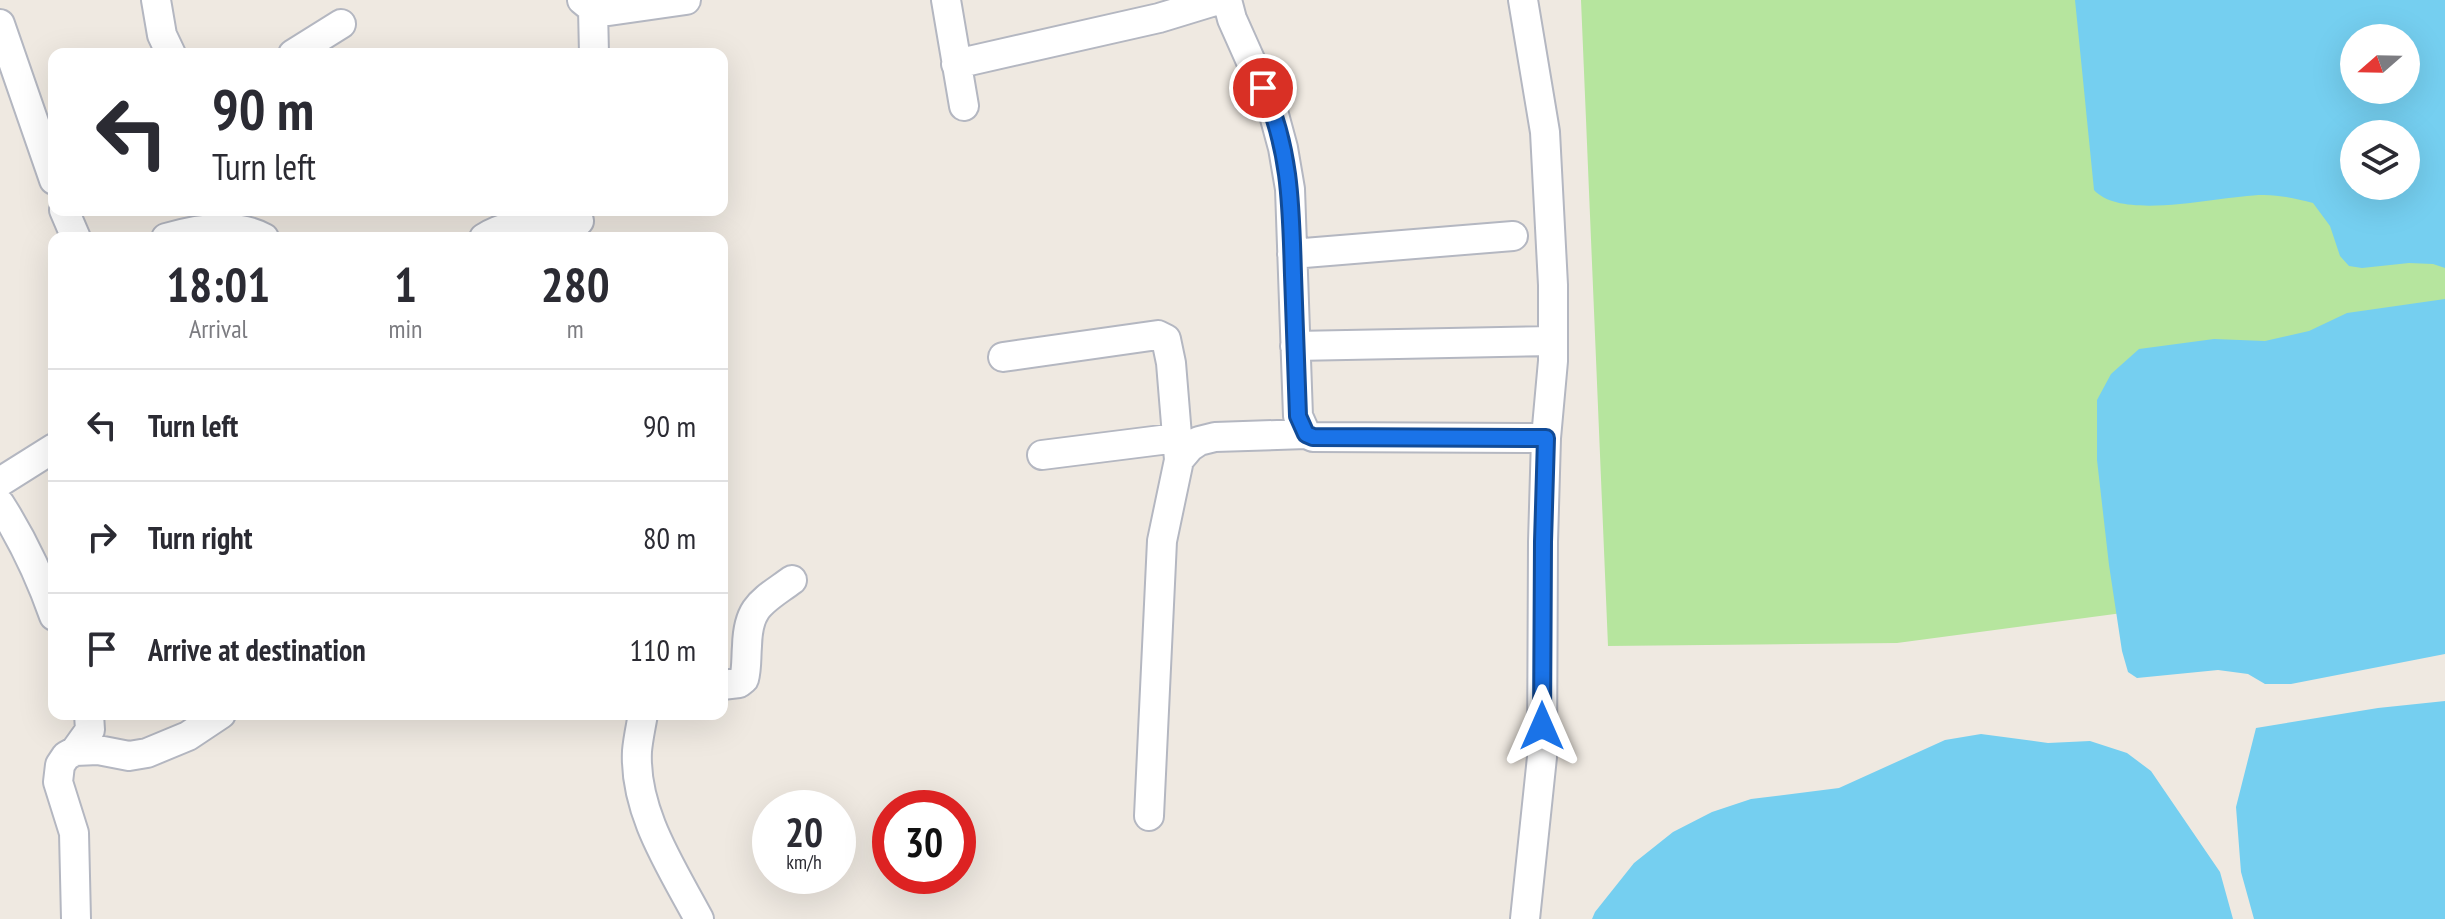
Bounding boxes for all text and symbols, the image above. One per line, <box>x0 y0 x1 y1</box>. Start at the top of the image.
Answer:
north arrow <box>2340 24 2420 104</box>
map controls <box>2340 24 2420 200</box>
pin <box>1229 54 1297 122</box>
icon: arrive <box>1241 66 1285 110</box>
text: 90 m <box>212 73 314 145</box>
icon: left <box>80 80 184 184</box>
button: layers <box>2340 120 2420 200</box>
text: Turn left <box>212 143 316 190</box>
text: 18:01 <box>166 253 270 315</box>
text: 1 <box>394 253 417 315</box>
text: 280 <box>541 253 610 315</box>
text: Arrival <box>189 312 248 345</box>
text: min <box>388 312 422 345</box>
text: m <box>567 312 584 345</box>
icon: left <box>80 403 124 447</box>
text: Turn left <box>148 406 238 445</box>
text: 90 m <box>643 406 696 445</box>
icon: right <box>80 515 124 559</box>
text: Turn right <box>148 518 252 557</box>
text: 80 m <box>643 518 696 557</box>
icon: arrive <box>80 627 124 671</box>
text: Arrive at destination <box>148 630 366 669</box>
text: 110 m <box>630 630 696 669</box>
position arrow <box>1500 684 1584 768</box>
speed limit sign: 30 <box>872 790 976 894</box>
text: 20 <box>785 806 823 858</box>
text: km/h <box>786 849 822 875</box>

